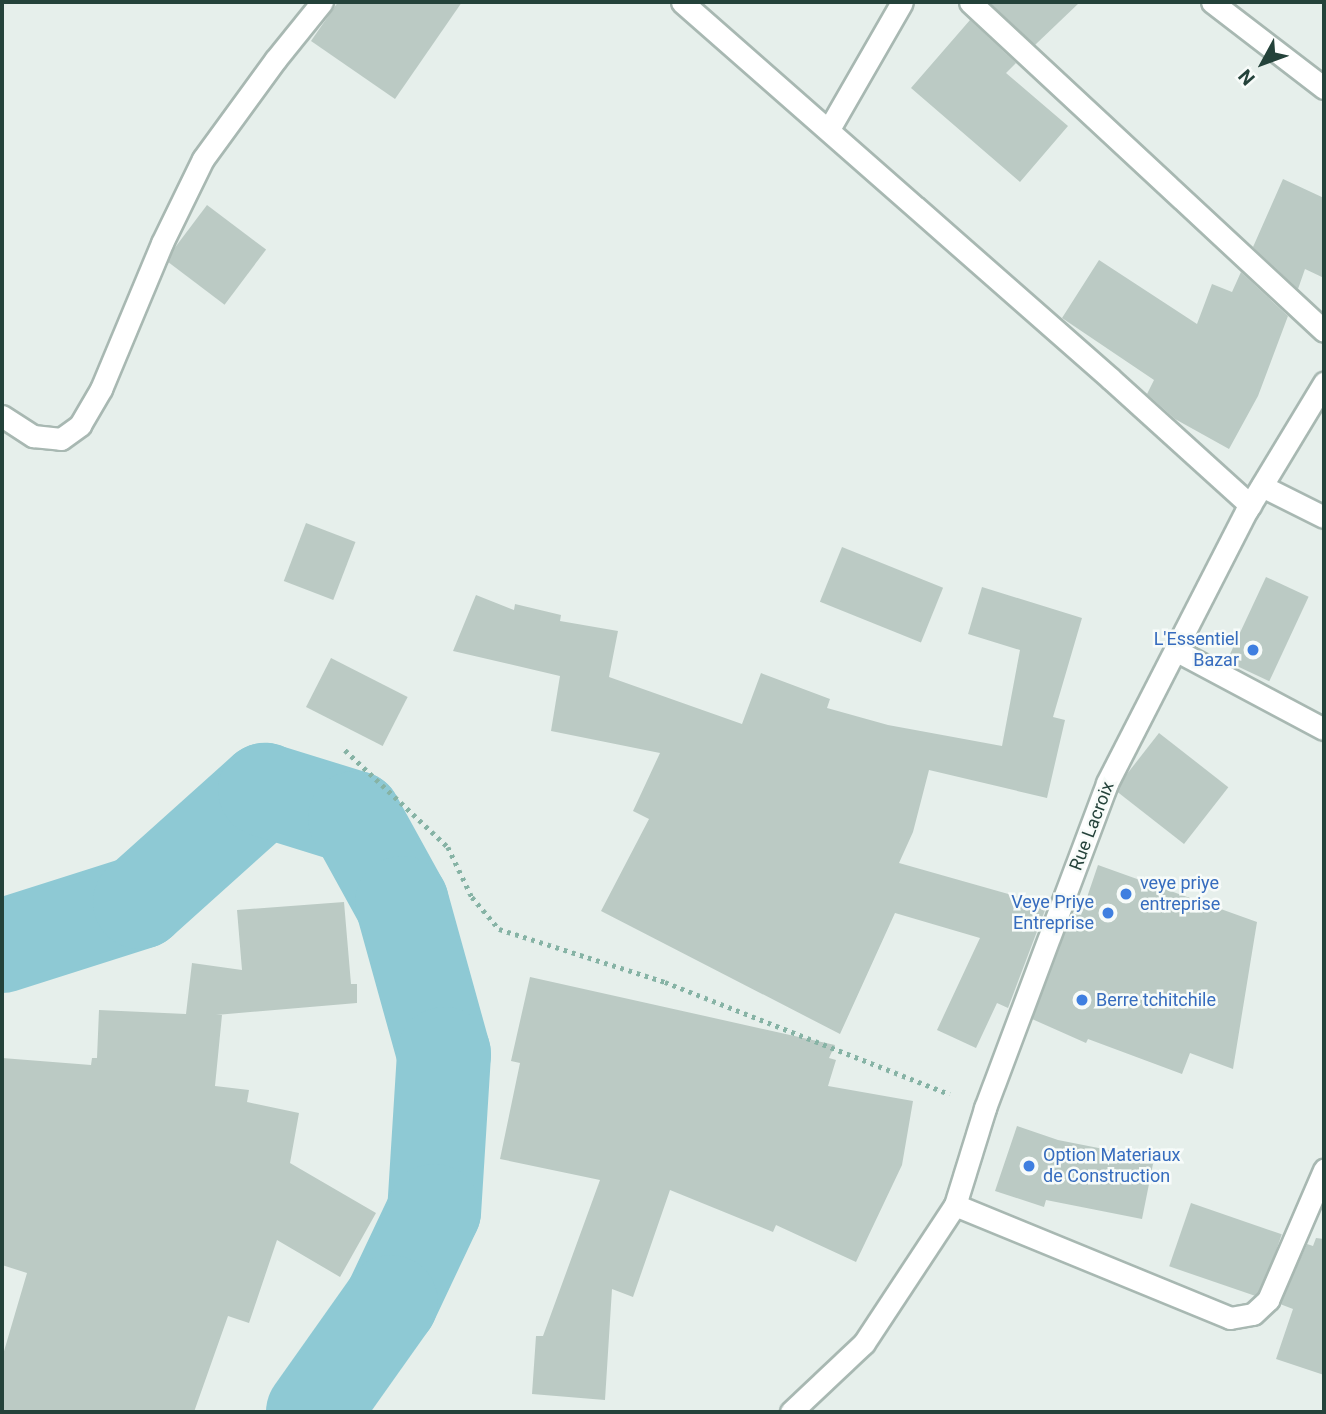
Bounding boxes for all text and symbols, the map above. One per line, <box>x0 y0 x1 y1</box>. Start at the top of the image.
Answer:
north arrow <box>1228 28 1298 98</box>
text: N <box>1234 65 1260 90</box>
place label: L'Essentiel Bazar <box>1154 629 1239 672</box>
marker: L'Essentiel Bazar <box>1245 642 1261 658</box>
street label: Rue Lacroix <box>1065 779 1119 873</box>
place label: veye priye entreprise <box>1140 873 1220 916</box>
marker: veye priye entreprise <box>1118 886 1134 902</box>
place label: Veye Priye Entreprise <box>1011 892 1094 934</box>
marker: Veye Priye Entreprise <box>1100 905 1116 921</box>
place label: Berre tchitchile <box>1096 989 1216 1011</box>
marker: Berre tchitchile <box>1074 992 1090 1008</box>
place label: Option Materiaux de Construction <box>1043 1145 1180 1188</box>
marker: Option Materiaux de Construction <box>1021 1158 1037 1174</box>

